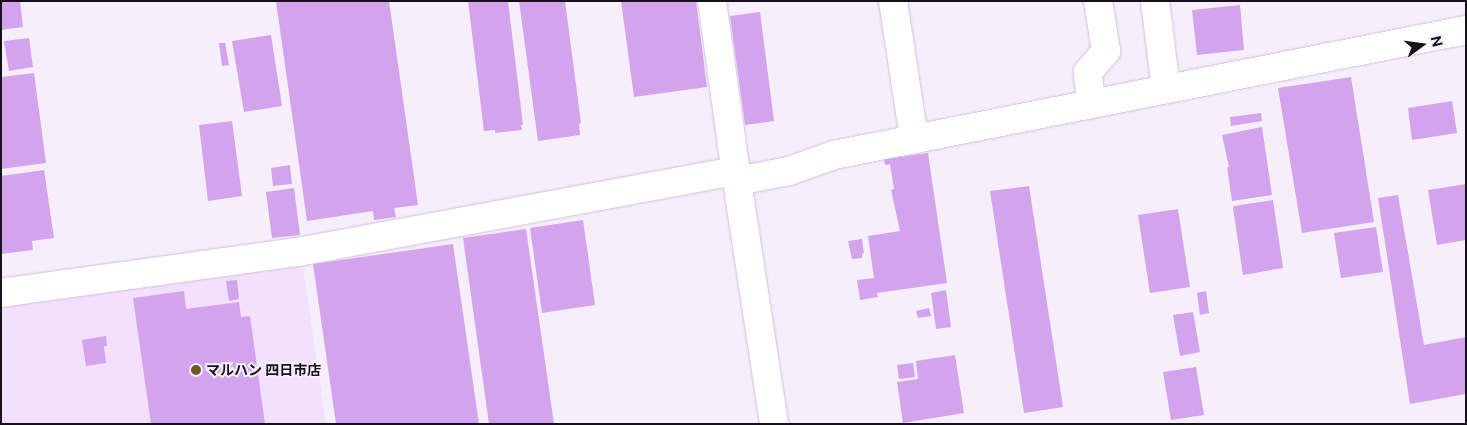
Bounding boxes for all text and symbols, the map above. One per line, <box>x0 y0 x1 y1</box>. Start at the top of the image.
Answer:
north arrow <box>1397 20 1447 70</box>
text: N <box>1427 34 1446 49</box>
place label: マルハン 四日市店 <box>206 362 321 378</box>
marker: マルハン 四日市店 <box>190 364 202 376</box>

